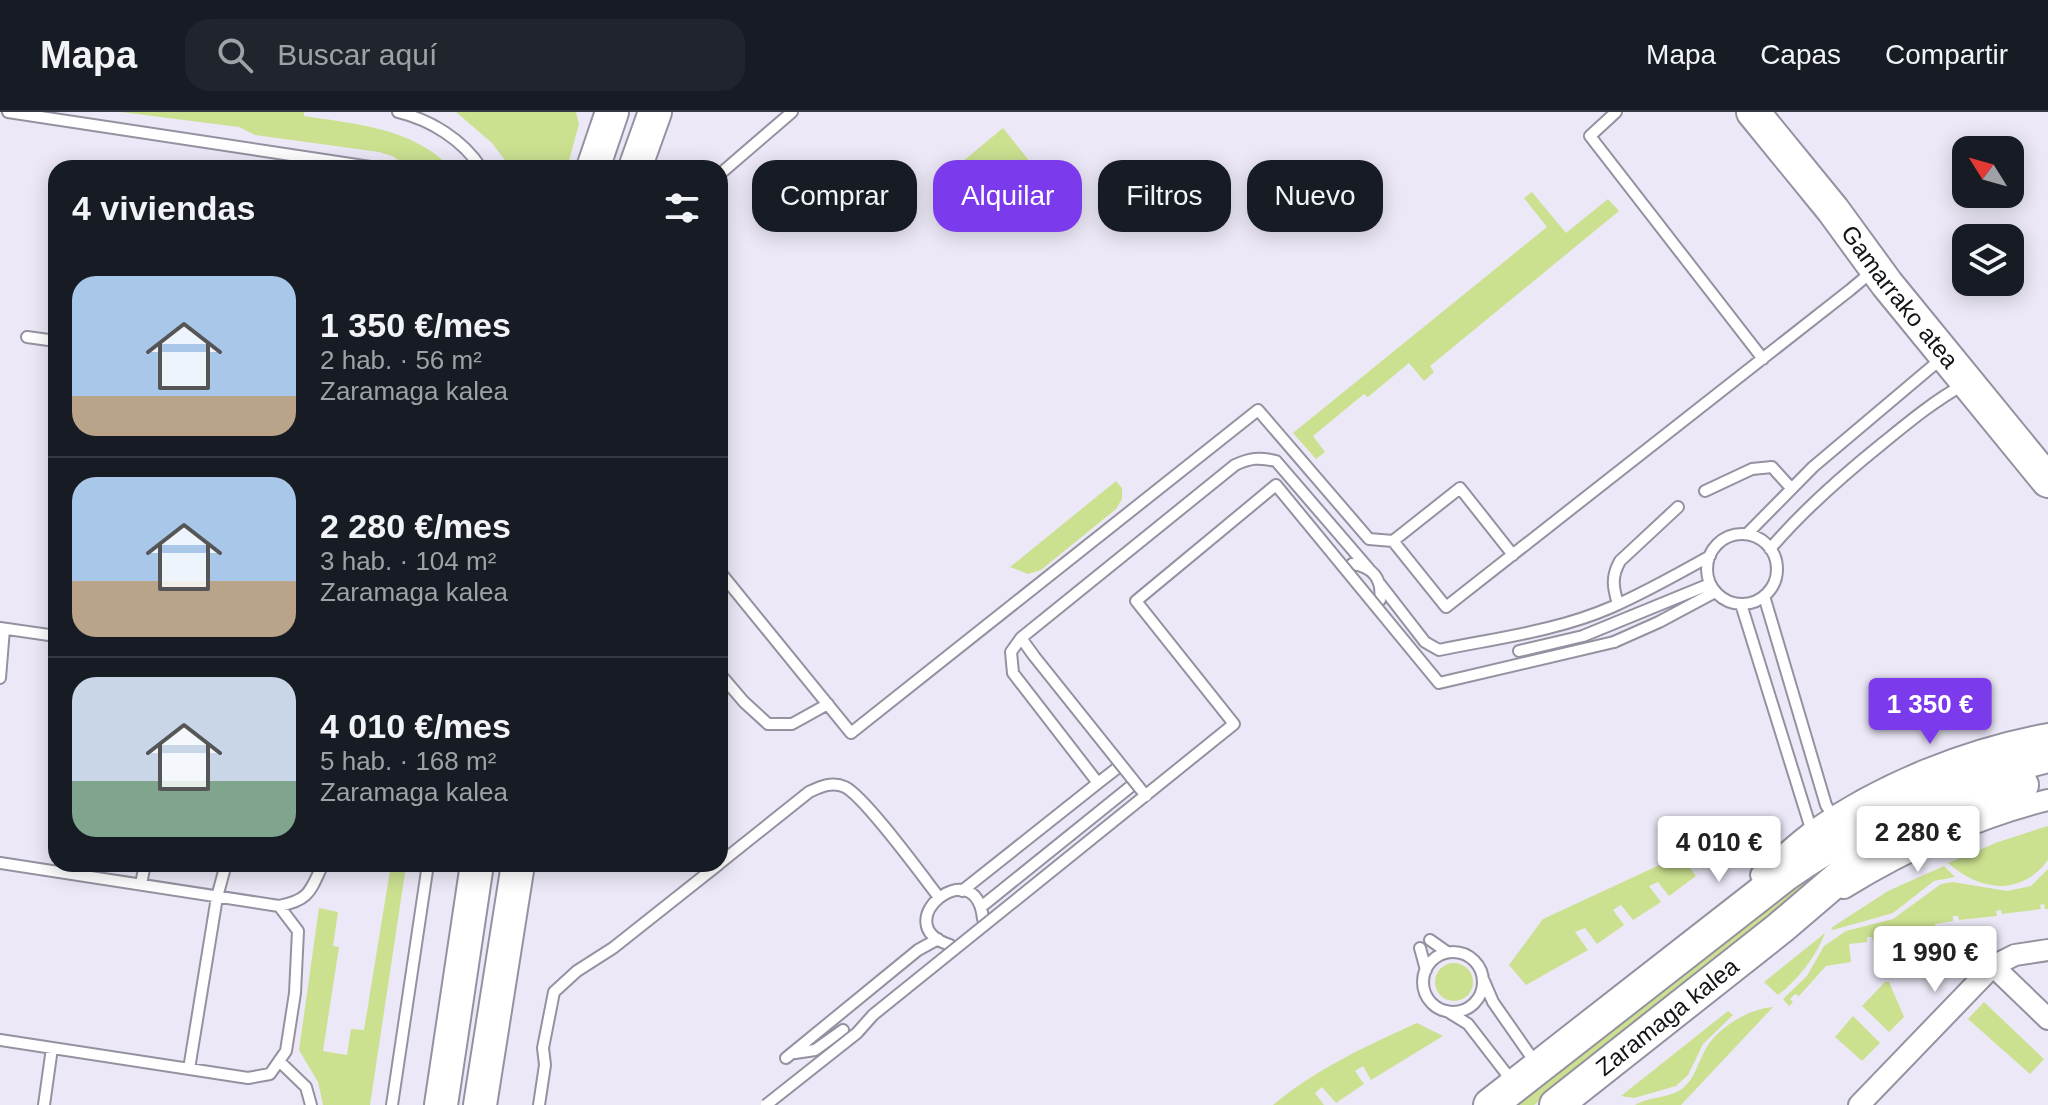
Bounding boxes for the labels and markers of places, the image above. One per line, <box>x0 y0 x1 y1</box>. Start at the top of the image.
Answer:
pin: 1 350 € <box>1856 678 2004 746</box>
pin: 2 280 € <box>1844 806 1992 874</box>
pin: 4 010 € <box>1645 816 1793 884</box>
pin: 1 990 € <box>1861 926 2009 994</box>

